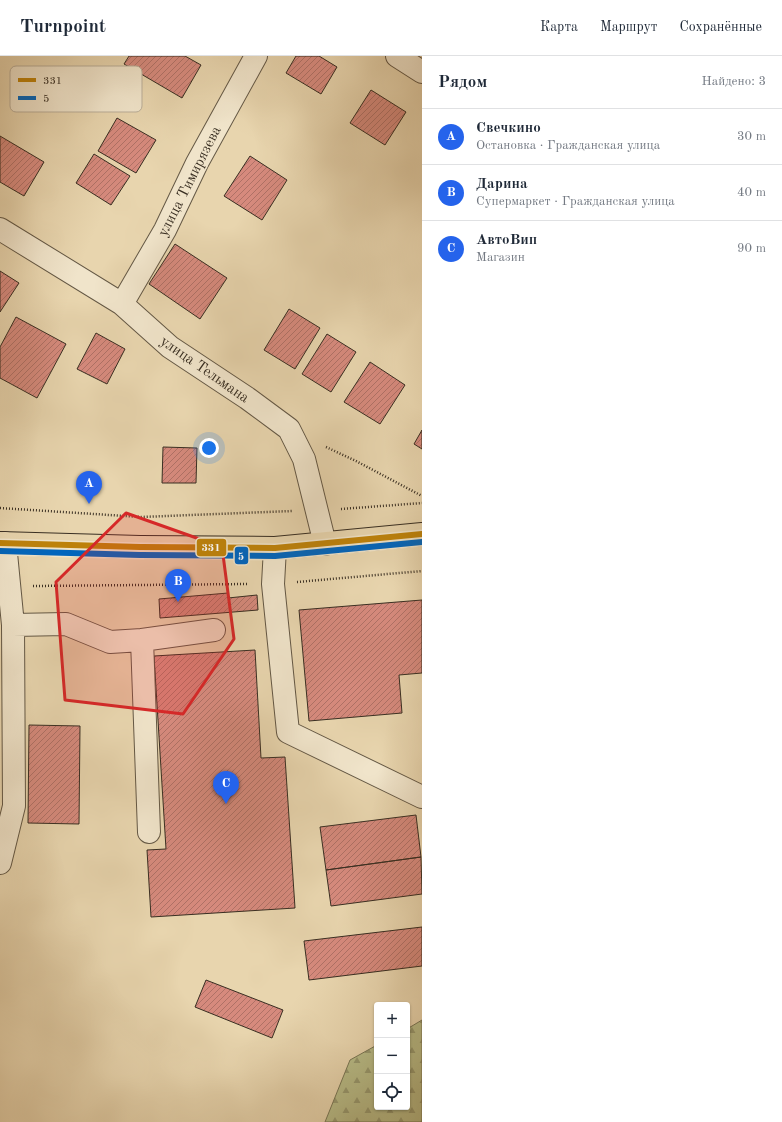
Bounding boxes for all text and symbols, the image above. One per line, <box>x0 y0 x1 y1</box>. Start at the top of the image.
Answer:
text: Turnpoint <box>20 18 106 37</box>
text: Карта <box>540 20 578 34</box>
text: Маршрут <box>600 20 657 34</box>
text: Сохранённые <box>679 20 762 34</box>
legend <box>10 66 142 112</box>
text: Рядом <box>438 74 487 91</box>
text: Найдено: 3 <box>702 75 766 88</box>
text: 331 <box>43 76 62 87</box>
text: 5 <box>43 94 49 105</box>
text: Свечкино <box>476 121 541 136</box>
street label: улица Тимирязева <box>156 124 225 239</box>
text: A <box>446 130 456 143</box>
text: 30 m <box>737 130 766 143</box>
text: Остановка · Гражданская улица <box>476 139 660 152</box>
text: Дарина <box>476 177 528 192</box>
text: B <box>446 186 456 199</box>
text: 40 m <box>737 186 766 199</box>
text: Супермаркет · Гражданская улица <box>476 195 675 208</box>
text: АвтоВип <box>476 233 537 248</box>
text: C <box>447 242 455 255</box>
text: 90 m <box>737 242 766 255</box>
text: Магазин <box>476 251 525 264</box>
street label: улица Тельмана <box>157 334 252 407</box>
your location <box>199 438 219 458</box>
pin: A <box>76 471 102 504</box>
line badge: 331 <box>196 538 227 557</box>
text: 331 <box>201 543 221 554</box>
line badge: 5 <box>234 546 249 565</box>
text: 5 <box>238 552 244 563</box>
pin: B <box>165 569 191 602</box>
pin: C <box>213 771 239 804</box>
map controls <box>374 1002 410 1110</box>
button: + <box>374 1002 410 1038</box>
button: − <box>374 1038 410 1074</box>
button: locate <box>374 1074 410 1110</box>

